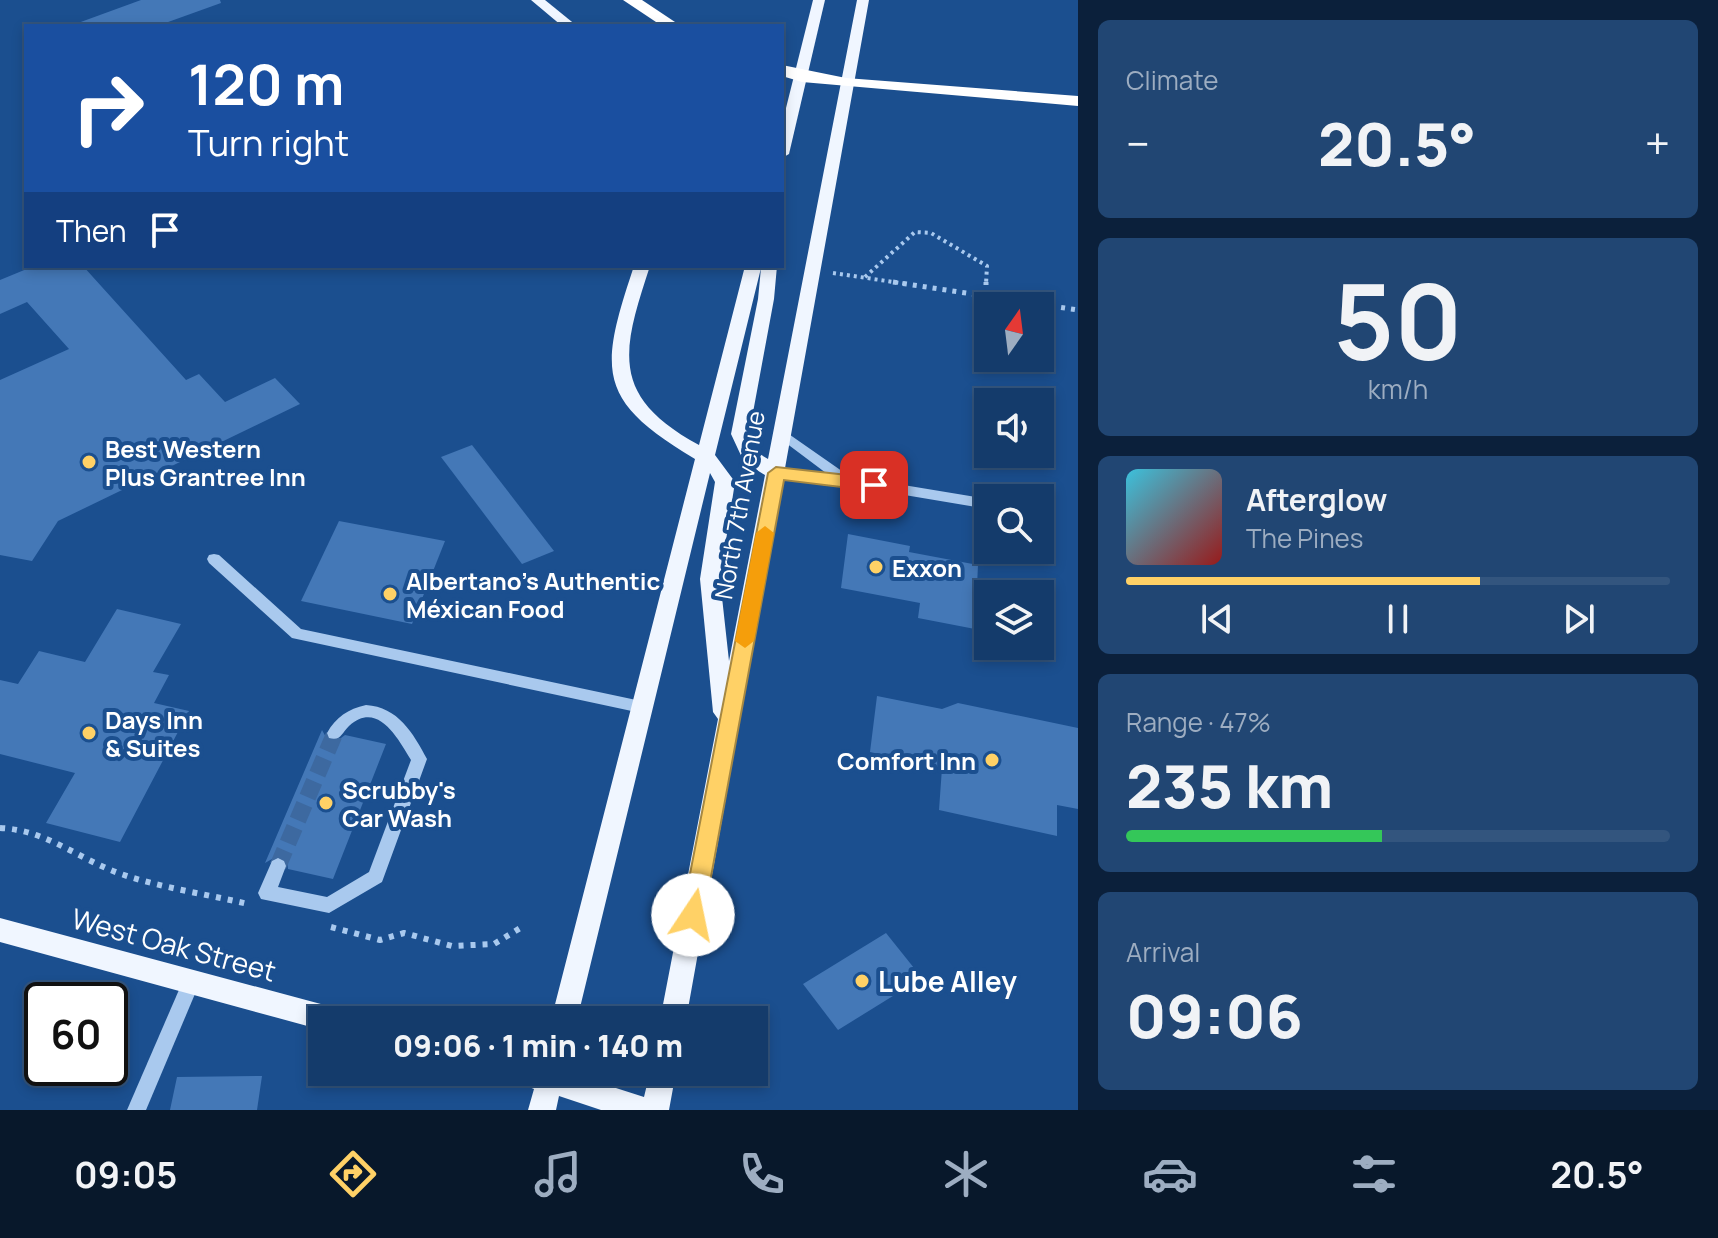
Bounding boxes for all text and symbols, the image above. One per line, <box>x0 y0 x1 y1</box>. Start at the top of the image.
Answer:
text: 120 m <box>188 45 344 122</box>
icon: right <box>56 56 160 160</box>
text: Climate <box>1126 62 1218 98</box>
text: 20.5° <box>1318 102 1476 184</box>
text: − <box>1126 113 1150 173</box>
text: + <box>1645 113 1670 173</box>
text: Turn right <box>188 118 349 167</box>
icon: arrive <box>143 208 187 252</box>
text: Then <box>56 210 127 251</box>
text: 50 <box>1333 248 1463 390</box>
north arrow <box>974 292 1054 372</box>
map controls <box>974 292 1054 660</box>
text: km/h <box>1368 371 1428 407</box>
button: sound <box>974 388 1054 468</box>
street label: North 7th Avenue <box>706 408 772 602</box>
place label: Best Western Plus Grantree Inn <box>105 432 306 493</box>
pin <box>840 451 908 519</box>
marker: Best Western Plus Grantree Inn <box>80 453 98 471</box>
icon: arrive <box>852 463 896 507</box>
text: Afterglow <box>1246 479 1387 520</box>
button: search <box>974 484 1054 564</box>
text: The Pines <box>1246 520 1363 556</box>
place label: Exxon <box>892 551 962 584</box>
marker: Exxon <box>867 558 885 576</box>
place label: Albertano's Authentic Méxican Food <box>406 564 660 625</box>
button: layers <box>974 580 1054 660</box>
marker: Albertano's Authentic Méxican Food <box>381 585 399 603</box>
icon: previous <box>1195 597 1239 641</box>
icon: pause <box>1376 597 1420 641</box>
icon: next <box>1557 597 1601 641</box>
place label: Days Inn & Suites <box>105 703 203 764</box>
text: Range · 47% <box>1126 704 1271 740</box>
marker: Days Inn & Suites <box>80 724 98 742</box>
place label: Comfort Inn <box>837 744 976 777</box>
text: 235 km <box>1126 744 1333 826</box>
marker: Comfort Inn <box>983 751 1001 769</box>
place label: Scrubby's Car Wash <box>342 773 456 834</box>
marker: Scrubby's Car Wash <box>317 794 335 812</box>
position arrow <box>651 873 735 957</box>
street label: West Oak Street <box>68 898 280 990</box>
text: Arrival <box>1126 934 1200 970</box>
place label: Lube Alley <box>878 962 1017 1000</box>
marker: Lube Alley <box>853 972 871 990</box>
text: 09:06 <box>1126 974 1303 1056</box>
speed limit sign: 60 <box>24 982 128 1086</box>
text: 09:06 · 1 min · 140 m <box>393 1025 683 1066</box>
icon: directions <box>325 1146 381 1202</box>
icon: music <box>530 1146 586 1202</box>
icon: phone <box>734 1146 790 1202</box>
icon: climate <box>938 1146 994 1202</box>
icon: car <box>1142 1146 1198 1202</box>
icon: filters <box>1346 1146 1402 1202</box>
text: 09:05 <box>74 1150 177 1199</box>
text: 20.5° <box>1550 1150 1644 1199</box>

